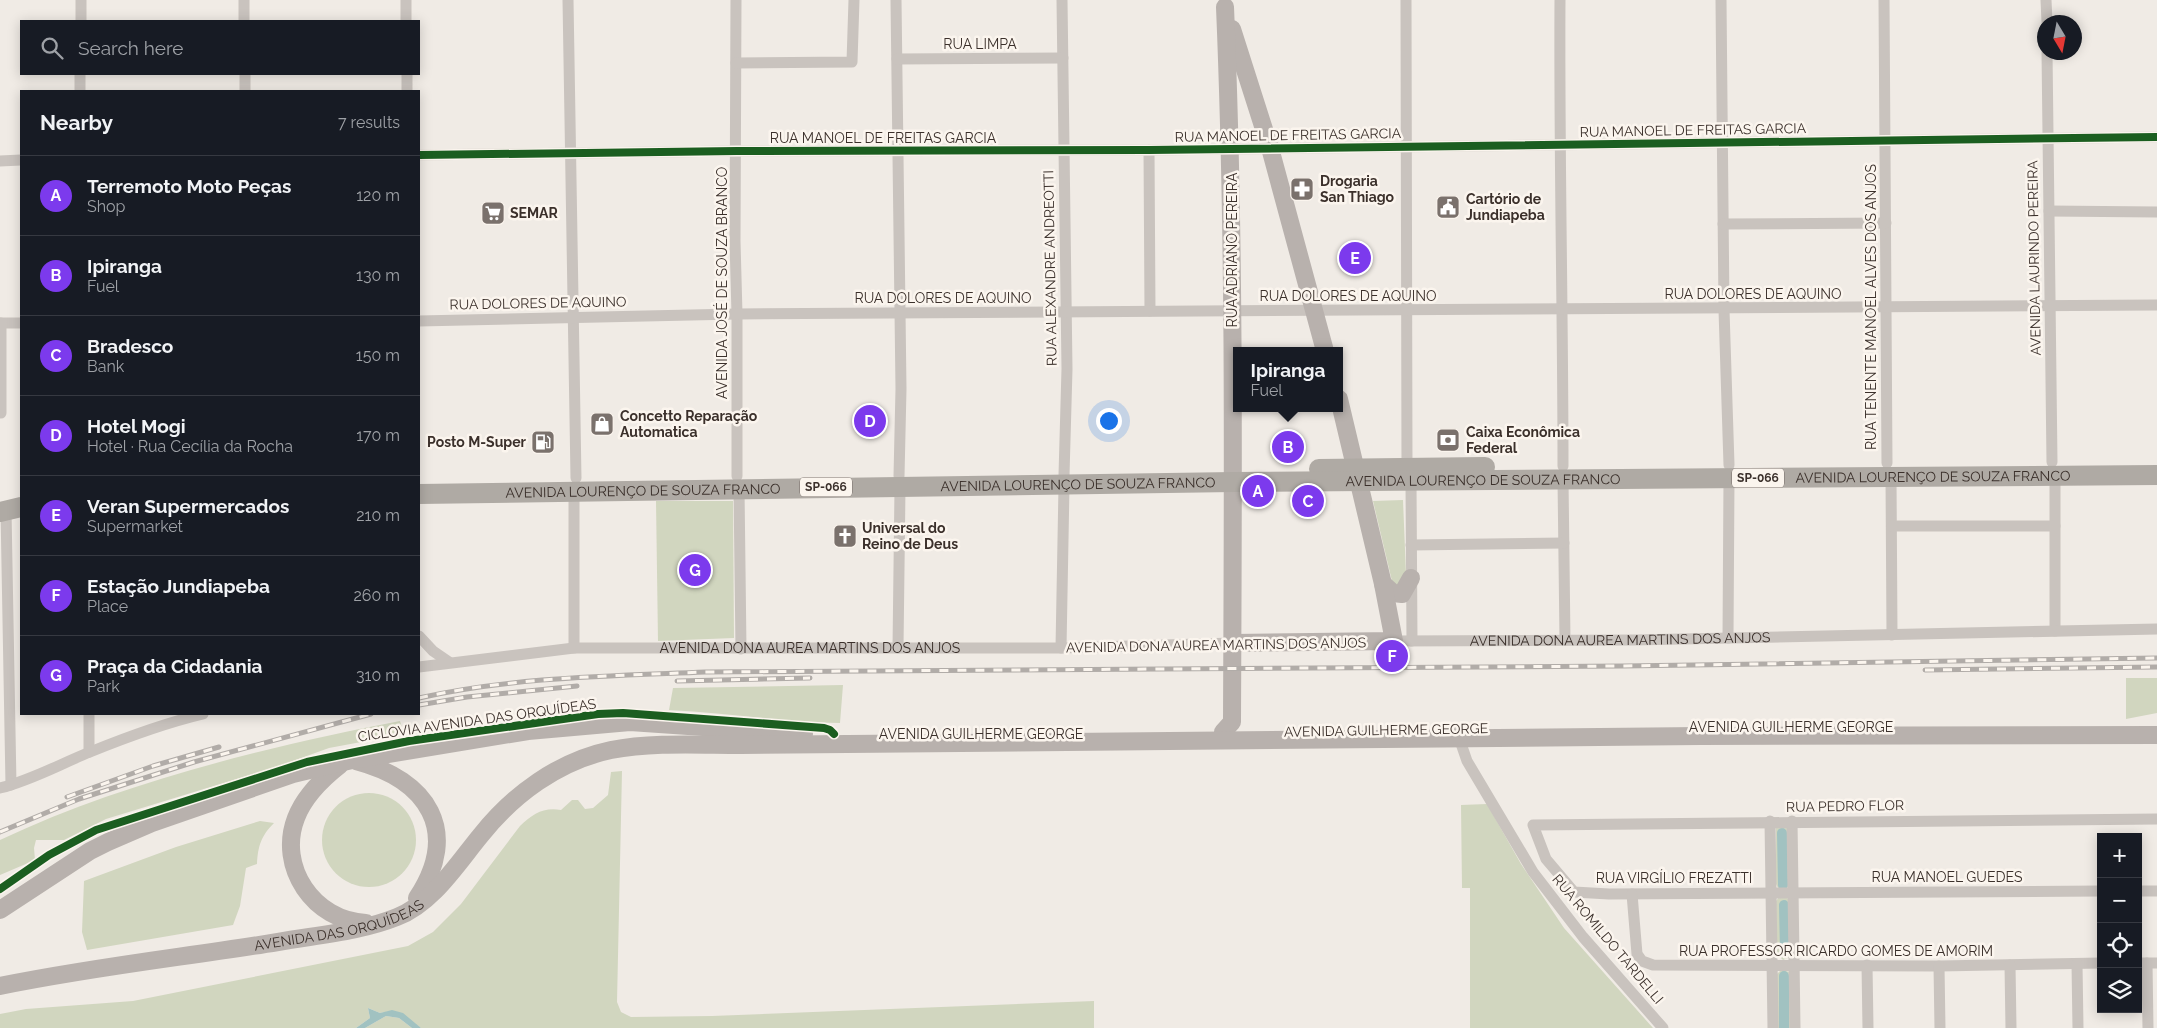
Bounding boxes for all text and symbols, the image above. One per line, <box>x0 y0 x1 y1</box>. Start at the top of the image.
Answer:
north arrow <box>2037 15 2082 60</box>
search box <box>20 20 420 75</box>
icon: search <box>38 34 66 62</box>
street label: RUA LIMPA <box>943 36 1017 52</box>
text: Search here <box>78 37 184 59</box>
text: Nearby <box>40 110 113 135</box>
text: 7 results <box>338 113 400 132</box>
street label: RUA MANOEL DE FREITAS GARCIA <box>1580 120 1807 140</box>
street label: RUA MANOEL DE FREITAS GARCIA <box>1175 125 1402 145</box>
street label: RUA MANOEL DE FREITAS GARCIA <box>770 130 997 146</box>
street label: AVENIDA LAURINDO PEREIRA <box>2024 160 2044 356</box>
street label: RUA TENENTE MANOEL ALVES DOS ANJOS <box>1863 163 1879 450</box>
street label: AVENIDA JOSÉ DE SOUZA BRANCO <box>713 167 730 399</box>
street label: RUA ALEXANDRE ANDREOTTI <box>1040 170 1060 366</box>
street label: RUA ADRIANO PEREIRA <box>1224 172 1240 327</box>
place label: Drogaria San Thiago <box>1320 173 1395 205</box>
text: Terremoto Moto Peças <box>87 175 291 197</box>
pharmacy icon: Drogaria San Thiago <box>1289 176 1315 202</box>
text: A <box>51 186 61 205</box>
text: 120 m <box>356 186 400 205</box>
place label: Cartório de Jundiapeba <box>1466 191 1545 223</box>
public building icon: Cartório de Jundiapeba <box>1435 194 1461 220</box>
text: Shop <box>87 197 125 216</box>
supermarket icon: SEMAR <box>480 200 506 226</box>
place label: SEMAR <box>510 205 559 221</box>
pin: E <box>1339 239 1371 277</box>
text: Ipiranga <box>87 255 162 277</box>
text: B <box>51 266 61 285</box>
text: 130 m <box>356 266 400 285</box>
text: Fuel <box>87 277 119 296</box>
street label: RUA DOLORES DE AQUINO <box>1665 286 1842 302</box>
street label: RUA DOLORES DE AQUINO <box>1260 288 1437 304</box>
street label: RUA DOLORES DE AQUINO <box>855 290 1032 306</box>
street label: RUA DOLORES DE AQUINO <box>449 293 627 313</box>
text: Bradesco <box>87 335 173 357</box>
text: C <box>51 346 61 365</box>
text: 150 m <box>356 346 400 365</box>
popup <box>1233 347 1343 412</box>
text: Bank <box>87 357 124 376</box>
text: Ipiranga <box>1251 359 1325 381</box>
text: Fuel <box>1251 381 1283 400</box>
pin: D <box>854 402 886 440</box>
place label: Concetto Reparação Automatica <box>620 408 758 440</box>
your location <box>1096 408 1122 434</box>
shop icon: Concetto Reparação Automatica <box>589 411 615 437</box>
text: Hotel Mogi <box>87 415 186 437</box>
place label: Caixa Econômica Federal <box>1466 424 1580 456</box>
text: D <box>50 426 62 445</box>
text: 170 m <box>356 426 400 445</box>
bank icon: Caixa Econômica Federal <box>1435 427 1461 453</box>
pin: B <box>1272 428 1304 466</box>
fuel station icon: Posto M-Super <box>530 429 556 455</box>
place label: Posto M-Super <box>427 434 527 450</box>
text: Hotel · Rua Cecília da Rocha <box>87 437 293 456</box>
road number: SP-066 <box>1732 468 1784 488</box>
street label: AVENIDA LOURENÇO DE SOUZA FRANCO <box>1795 468 2070 486</box>
street label: AVENIDA LOURENÇO DE SOUZA FRANCO <box>1345 471 1620 489</box>
pin: A <box>1242 472 1274 510</box>
street label: AVENIDA LOURENÇO DE SOUZA FRANCO <box>940 474 1216 494</box>
road number: SP-066 <box>800 478 852 497</box>
street label: AVENIDA LOURENÇO DE SOUZA FRANCO <box>505 481 781 501</box>
pin: C <box>1292 482 1324 520</box>
text: Veran Supermercados <box>87 495 289 517</box>
text: E <box>51 506 61 525</box>
text: 210 m <box>356 506 400 525</box>
text: Supermarket <box>87 517 183 536</box>
place label: Universal do Reino de Deus <box>862 520 958 552</box>
church icon: Universal do Reino de Deus <box>832 523 858 549</box>
pin: G <box>679 551 711 589</box>
text: Estação Jundiapeba <box>87 575 270 597</box>
text: F <box>51 586 61 605</box>
text: 260 m <box>353 586 400 605</box>
text: Place <box>87 597 128 616</box>
street label: AVENIDA DONA AUREA MARTINS DOS ANJOS <box>1470 629 1771 649</box>
street label: AVENIDA DONA AUREA MARTINS DOS ANJOS <box>1066 634 1367 656</box>
pin: F <box>1376 637 1408 675</box>
street label: AVENIDA DONA AUREA MARTINS DOS ANJOS <box>660 640 961 656</box>
text: Praça da Cidadania <box>87 655 262 677</box>
text: G <box>50 666 62 685</box>
text: 310 m <box>356 666 400 685</box>
text: Park <box>87 677 120 696</box>
street label: CICLOVIA AVENIDA DAS ORQUÍDEAS <box>357 694 598 745</box>
street label: AVENIDA GUILHERME GEORGE <box>1689 719 1893 735</box>
street label: AVENIDA GUILHERME GEORGE <box>1284 720 1488 740</box>
street label: AVENIDA GUILHERME GEORGE <box>879 726 1083 742</box>
street label: RUA PEDRO FLOR <box>1786 797 1904 815</box>
map controls <box>2097 833 2142 1013</box>
button: + <box>2097 833 2142 878</box>
street label: RUA VIRGÍLIO FREZATTI <box>1596 869 1752 886</box>
street label: RUA MANOEL GUEDES <box>1872 869 2023 885</box>
street label: RUA ROMILDO TARDELLI <box>1549 871 1667 1007</box>
button: − <box>2097 878 2142 923</box>
street label: AVENIDA DAS ORQUÍDEAS <box>253 896 427 954</box>
button: locate <box>2097 923 2142 968</box>
street label: RUA PROFESSOR RICARDO GOMES DE AMORIM <box>1679 943 1993 959</box>
button: layers <box>2097 968 2142 1013</box>

